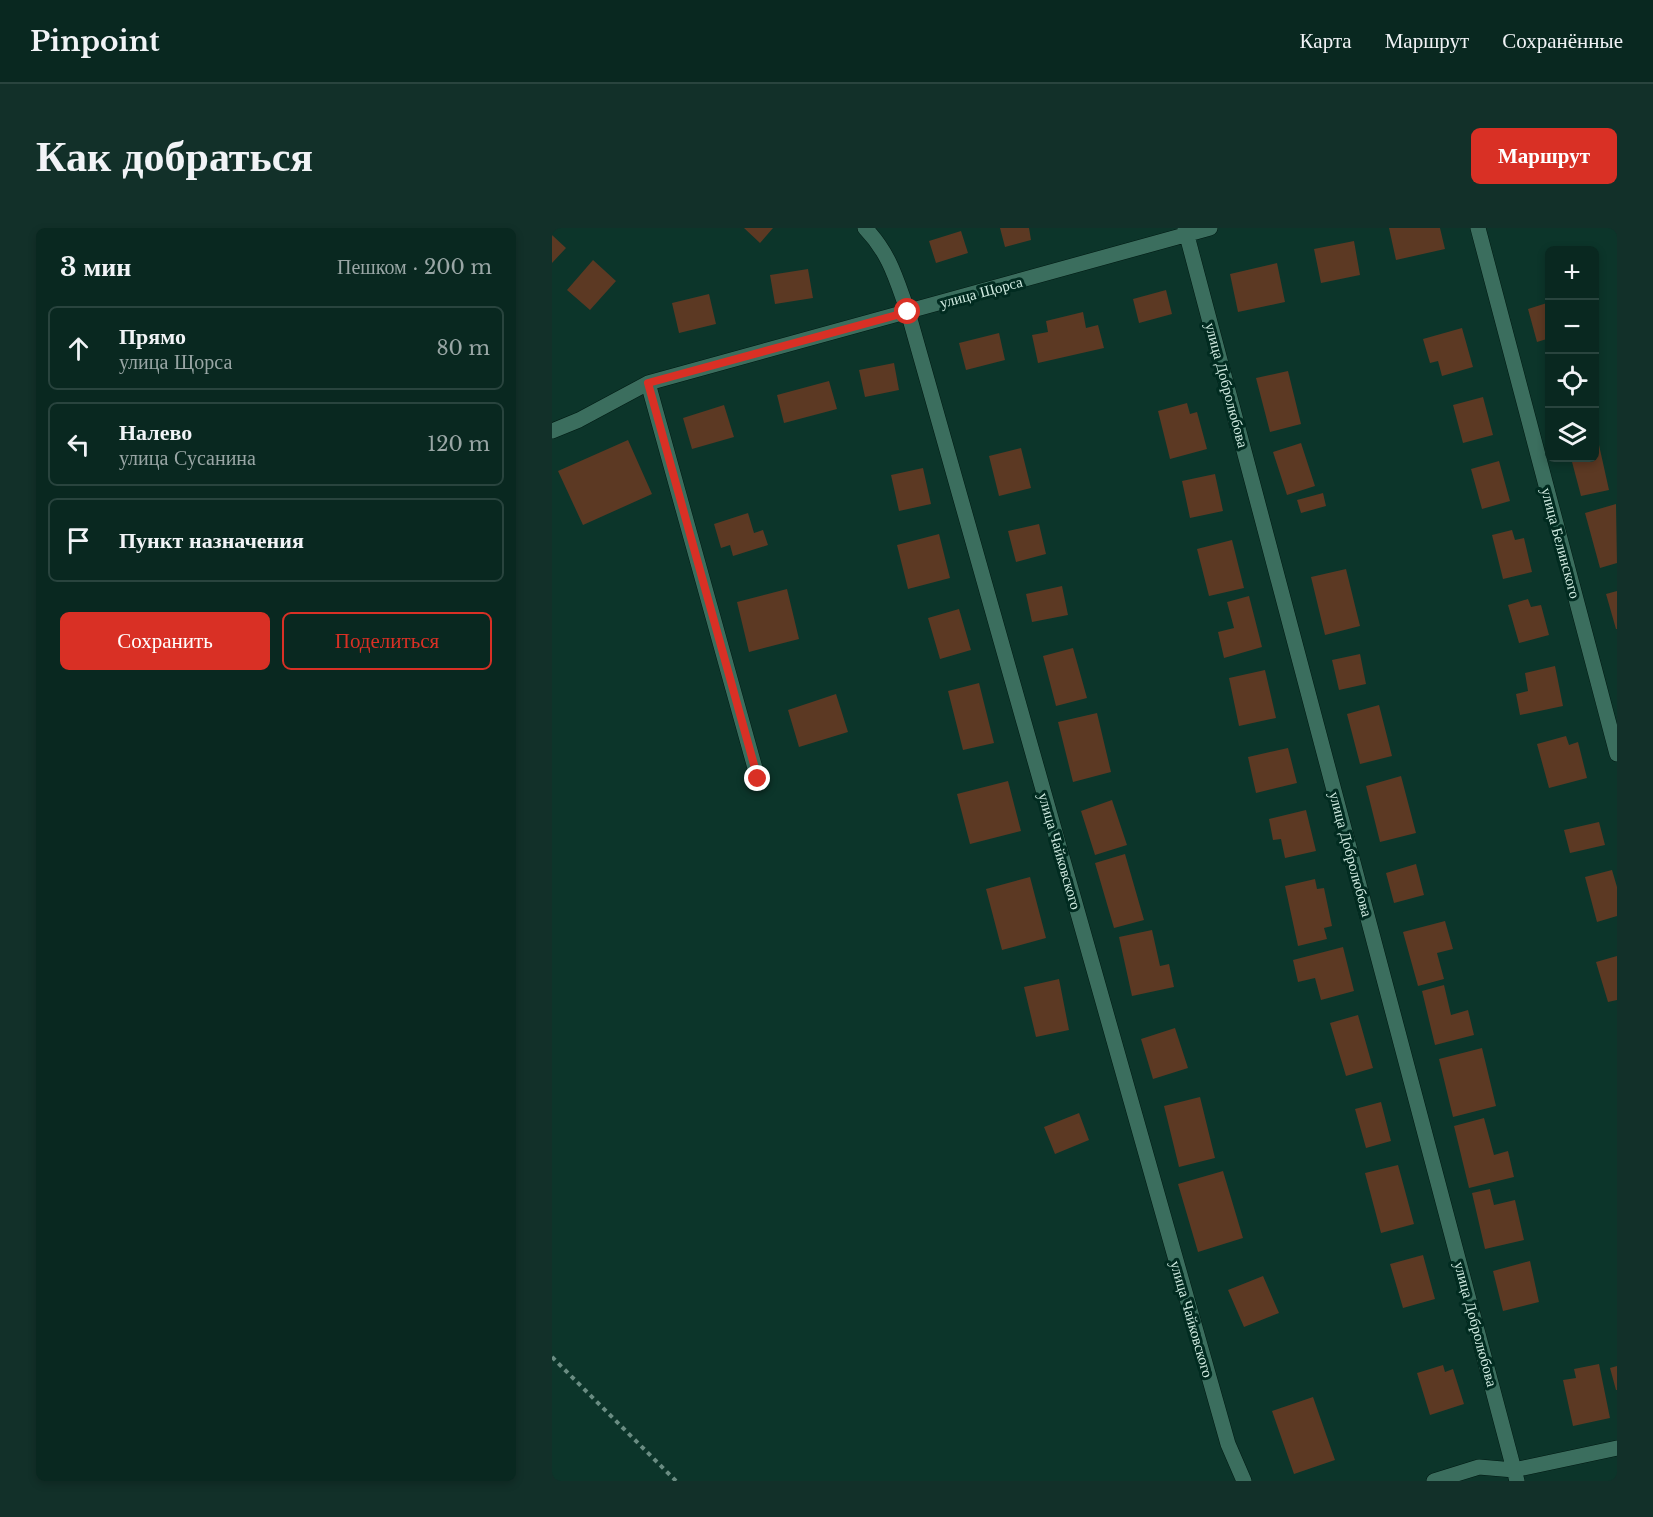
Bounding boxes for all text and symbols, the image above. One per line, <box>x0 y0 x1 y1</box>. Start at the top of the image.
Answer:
text: Pinpoint <box>30 24 160 59</box>
text: Карта <box>1300 28 1352 54</box>
text: Маршрут <box>1385 28 1469 54</box>
text: Сохранённые <box>1502 28 1623 54</box>
button: Маршрут <box>1471 128 1617 184</box>
text: Как добраться <box>36 130 313 182</box>
map controls <box>1545 246 1599 462</box>
button: + <box>1545 246 1599 300</box>
text: 3 мин <box>60 251 131 283</box>
text: Пешком · 200 m <box>337 255 492 279</box>
street label: улица Щорса <box>937 272 1025 312</box>
route start <box>894 298 920 324</box>
button: − <box>1545 300 1599 354</box>
street label: улица Добролюбова <box>1201 320 1253 450</box>
text: Прямо <box>119 323 186 350</box>
icon: ahead <box>62 332 95 365</box>
text: 80 m <box>436 336 490 360</box>
text: улица Щорса <box>119 350 232 374</box>
button: locate <box>1545 354 1599 408</box>
button: layers <box>1545 408 1599 462</box>
text: Налево <box>119 419 192 446</box>
icon: left <box>62 428 95 461</box>
text: 120 m <box>427 432 490 456</box>
text: улица Сусанина <box>119 446 256 470</box>
street label: улица Белинского <box>1537 485 1585 601</box>
icon: arrive <box>62 524 95 557</box>
text: Пункт назначения <box>119 527 304 554</box>
button: Сохранить <box>60 612 270 670</box>
button: Поделиться <box>282 612 492 670</box>
route end <box>744 765 770 791</box>
street label: улица Добролюбова <box>1325 789 1377 919</box>
street label: улица Чайковского <box>1034 790 1086 912</box>
street label: улица Чайковского <box>1166 1258 1218 1380</box>
street label: улица Добролюбова <box>1450 1259 1502 1389</box>

